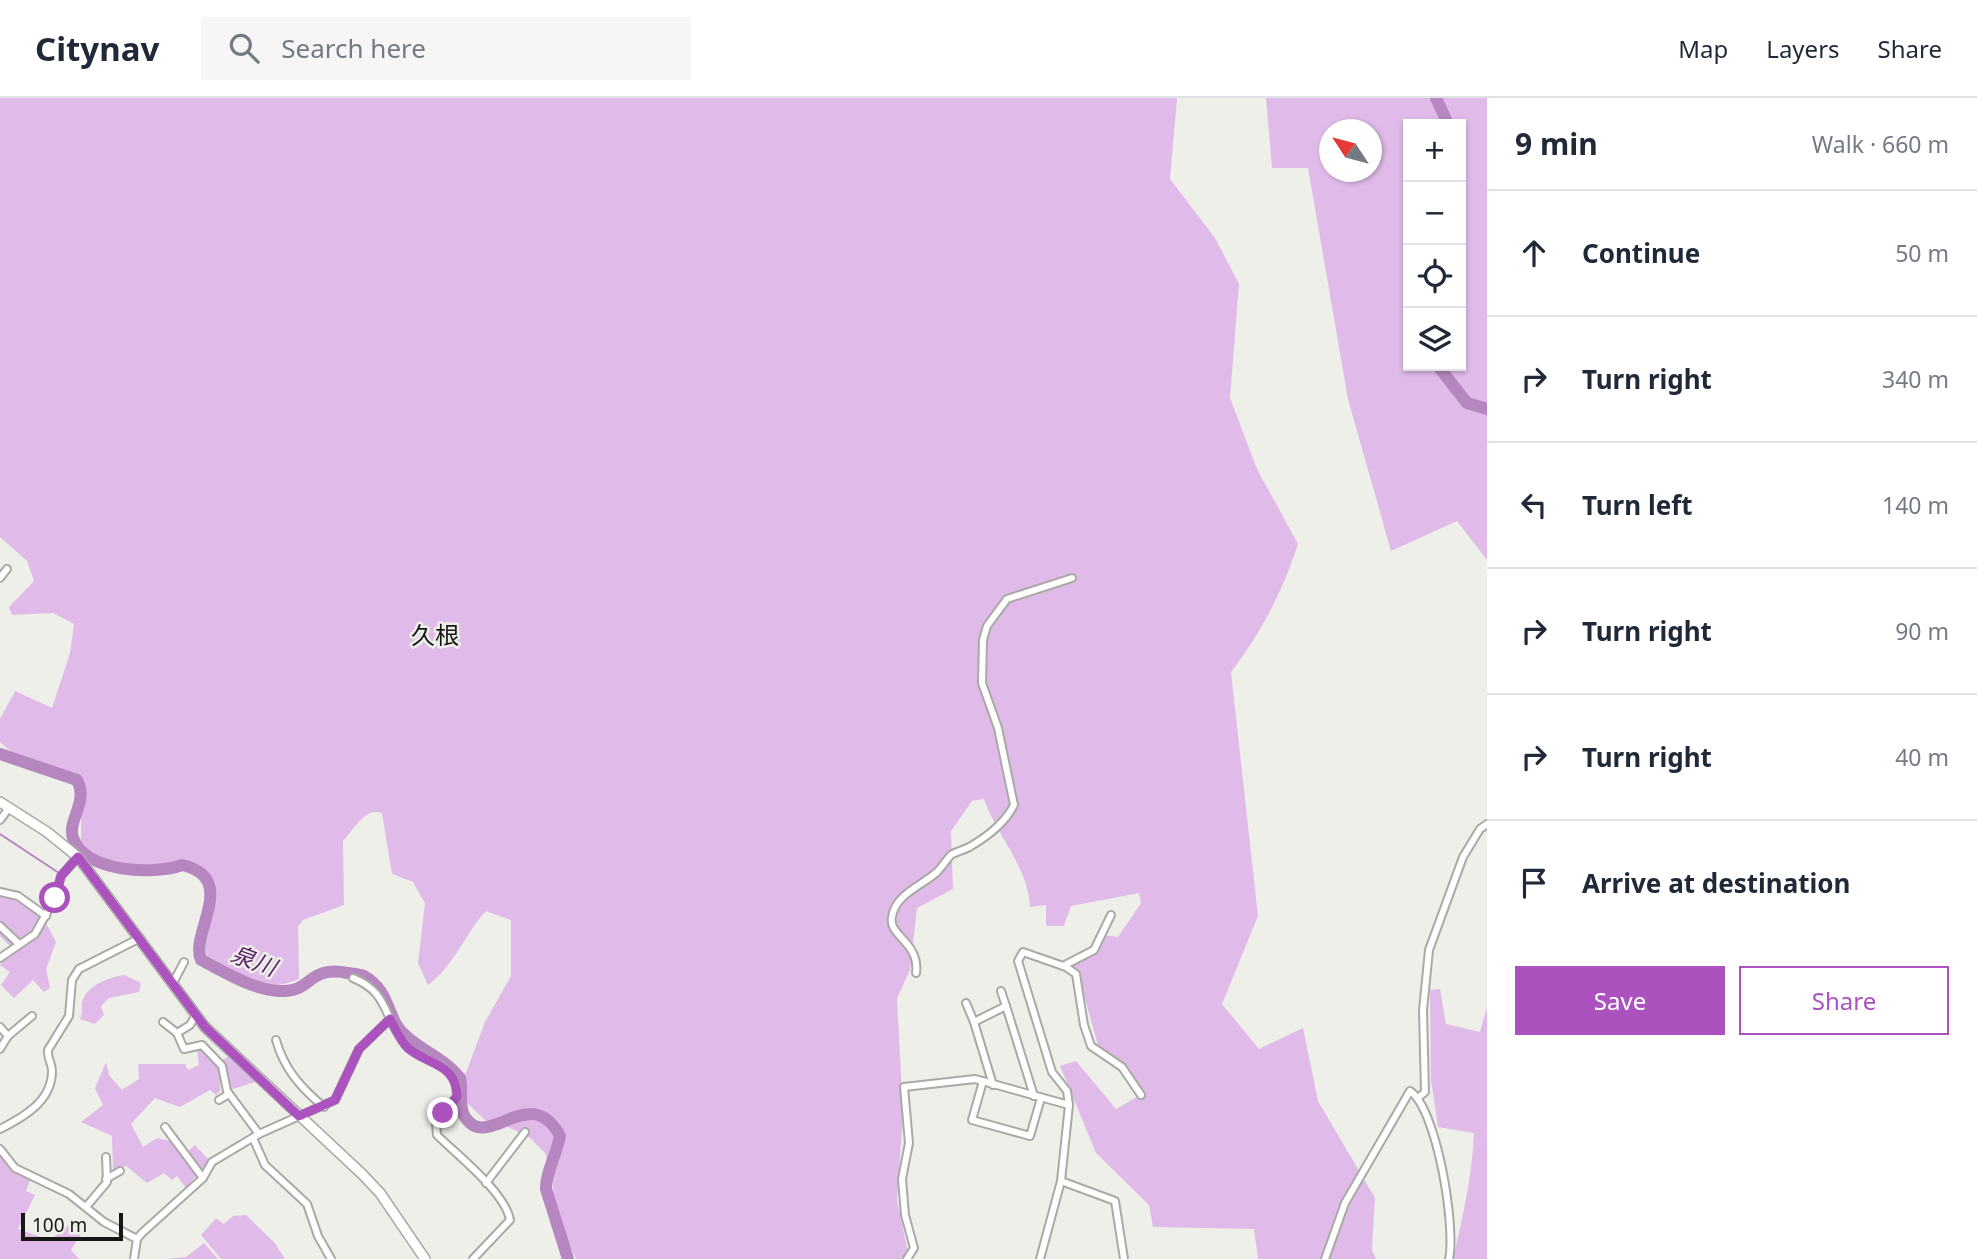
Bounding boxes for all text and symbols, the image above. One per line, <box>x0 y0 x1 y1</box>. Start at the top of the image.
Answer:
search box <box>201 17 691 80</box>
text: Citynav <box>35 26 159 71</box>
icon: search <box>225 29 263 67</box>
text: Search here <box>281 30 426 66</box>
text: Map <box>1678 32 1728 65</box>
text: Layers <box>1766 32 1840 65</box>
text: Share <box>1878 32 1942 65</box>
north arrow <box>1319 119 1382 182</box>
map controls <box>1403 119 1466 371</box>
button: + <box>1403 119 1466 182</box>
text: 9 min <box>1515 123 1598 164</box>
text: Walk · 660 m <box>1812 128 1949 160</box>
button: − <box>1403 182 1466 245</box>
icon: ahead <box>1515 234 1553 272</box>
text: Continue <box>1582 235 1700 271</box>
text: 50 m <box>1895 237 1949 269</box>
button: locate <box>1403 245 1466 308</box>
button: layers <box>1403 308 1466 371</box>
icon: right <box>1515 360 1553 398</box>
text: Turn right <box>1582 361 1712 397</box>
text: 340 m <box>1882 363 1949 395</box>
icon: left <box>1515 486 1553 524</box>
text: Turn left <box>1582 487 1693 523</box>
text: 140 m <box>1882 489 1949 521</box>
icon: right <box>1515 612 1553 650</box>
text: Turn right <box>1582 613 1712 649</box>
text: 90 m <box>1895 615 1949 647</box>
district label: 久根 <box>411 618 459 651</box>
icon: right <box>1515 738 1553 776</box>
text: Turn right <box>1582 739 1712 775</box>
text: 40 m <box>1895 741 1949 773</box>
icon: arrive <box>1515 864 1553 902</box>
text: Arrive at destination <box>1582 865 1851 901</box>
route start <box>39 882 70 913</box>
water label: 泉川 <box>227 937 284 984</box>
button: Save <box>1515 966 1725 1035</box>
button: Share <box>1739 966 1949 1035</box>
route end <box>427 1097 458 1128</box>
scale bar <box>21 1210 122 1242</box>
text: 100 m <box>32 1212 87 1238</box>

